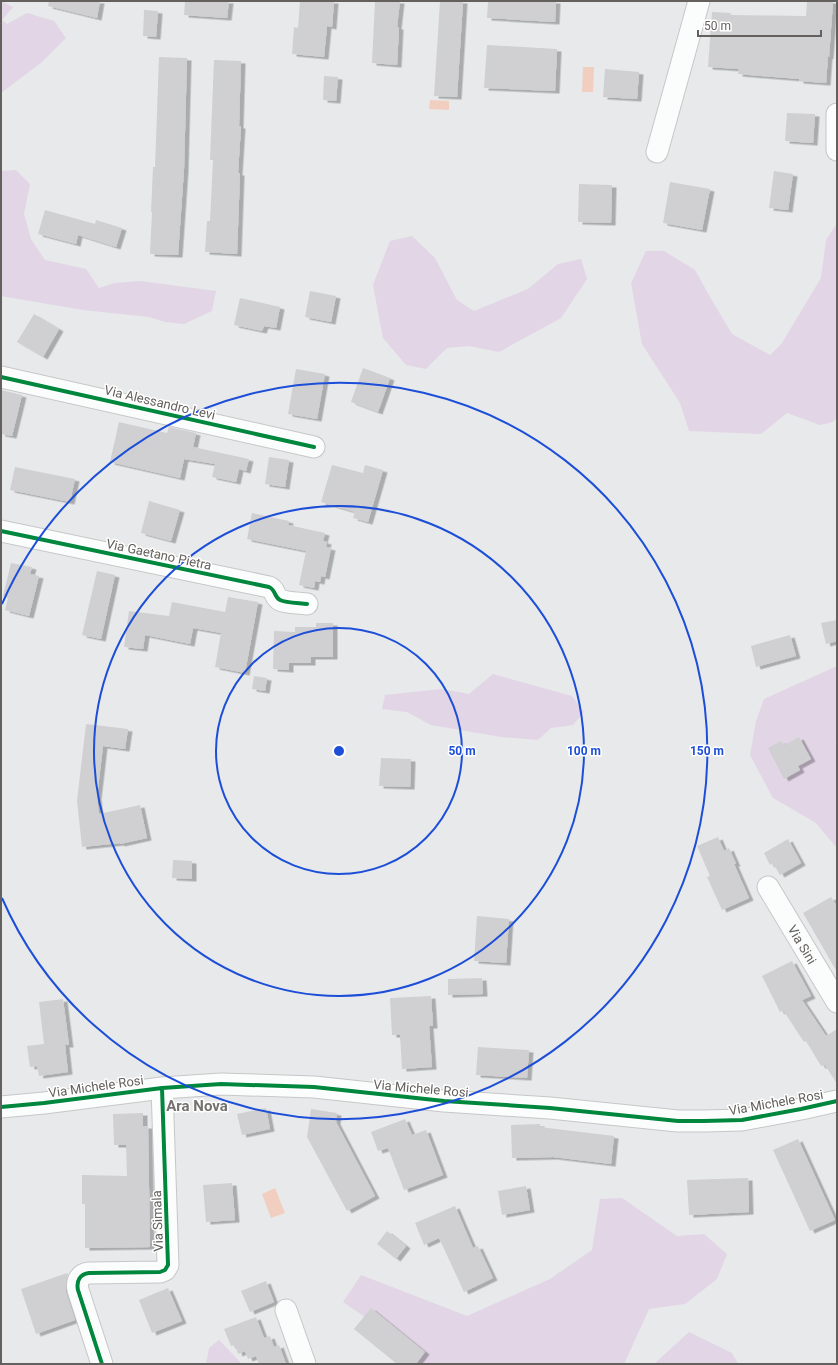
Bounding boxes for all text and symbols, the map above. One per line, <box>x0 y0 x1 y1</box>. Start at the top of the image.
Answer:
scale bar <box>698 12 821 38</box>
text: 50 m <box>704 19 731 33</box>
street label: Via Alessandro Levi <box>103 382 217 423</box>
street label: Via Gaetano Pietra <box>105 536 213 573</box>
centre of rings <box>332 744 346 758</box>
text: 50 m <box>448 744 476 758</box>
text: 100 m <box>567 744 601 758</box>
text: 150 m <box>690 744 724 758</box>
street label: Via Sini <box>785 922 820 967</box>
street label: Via Michele Rosi <box>48 1072 144 1101</box>
street label: Via Michele Rosi <box>373 1077 469 1100</box>
street label: Via Michele Rosi <box>728 1087 825 1118</box>
district label: Ara Nova <box>166 1097 228 1115</box>
street label: Via Simala <box>149 1190 166 1252</box>

